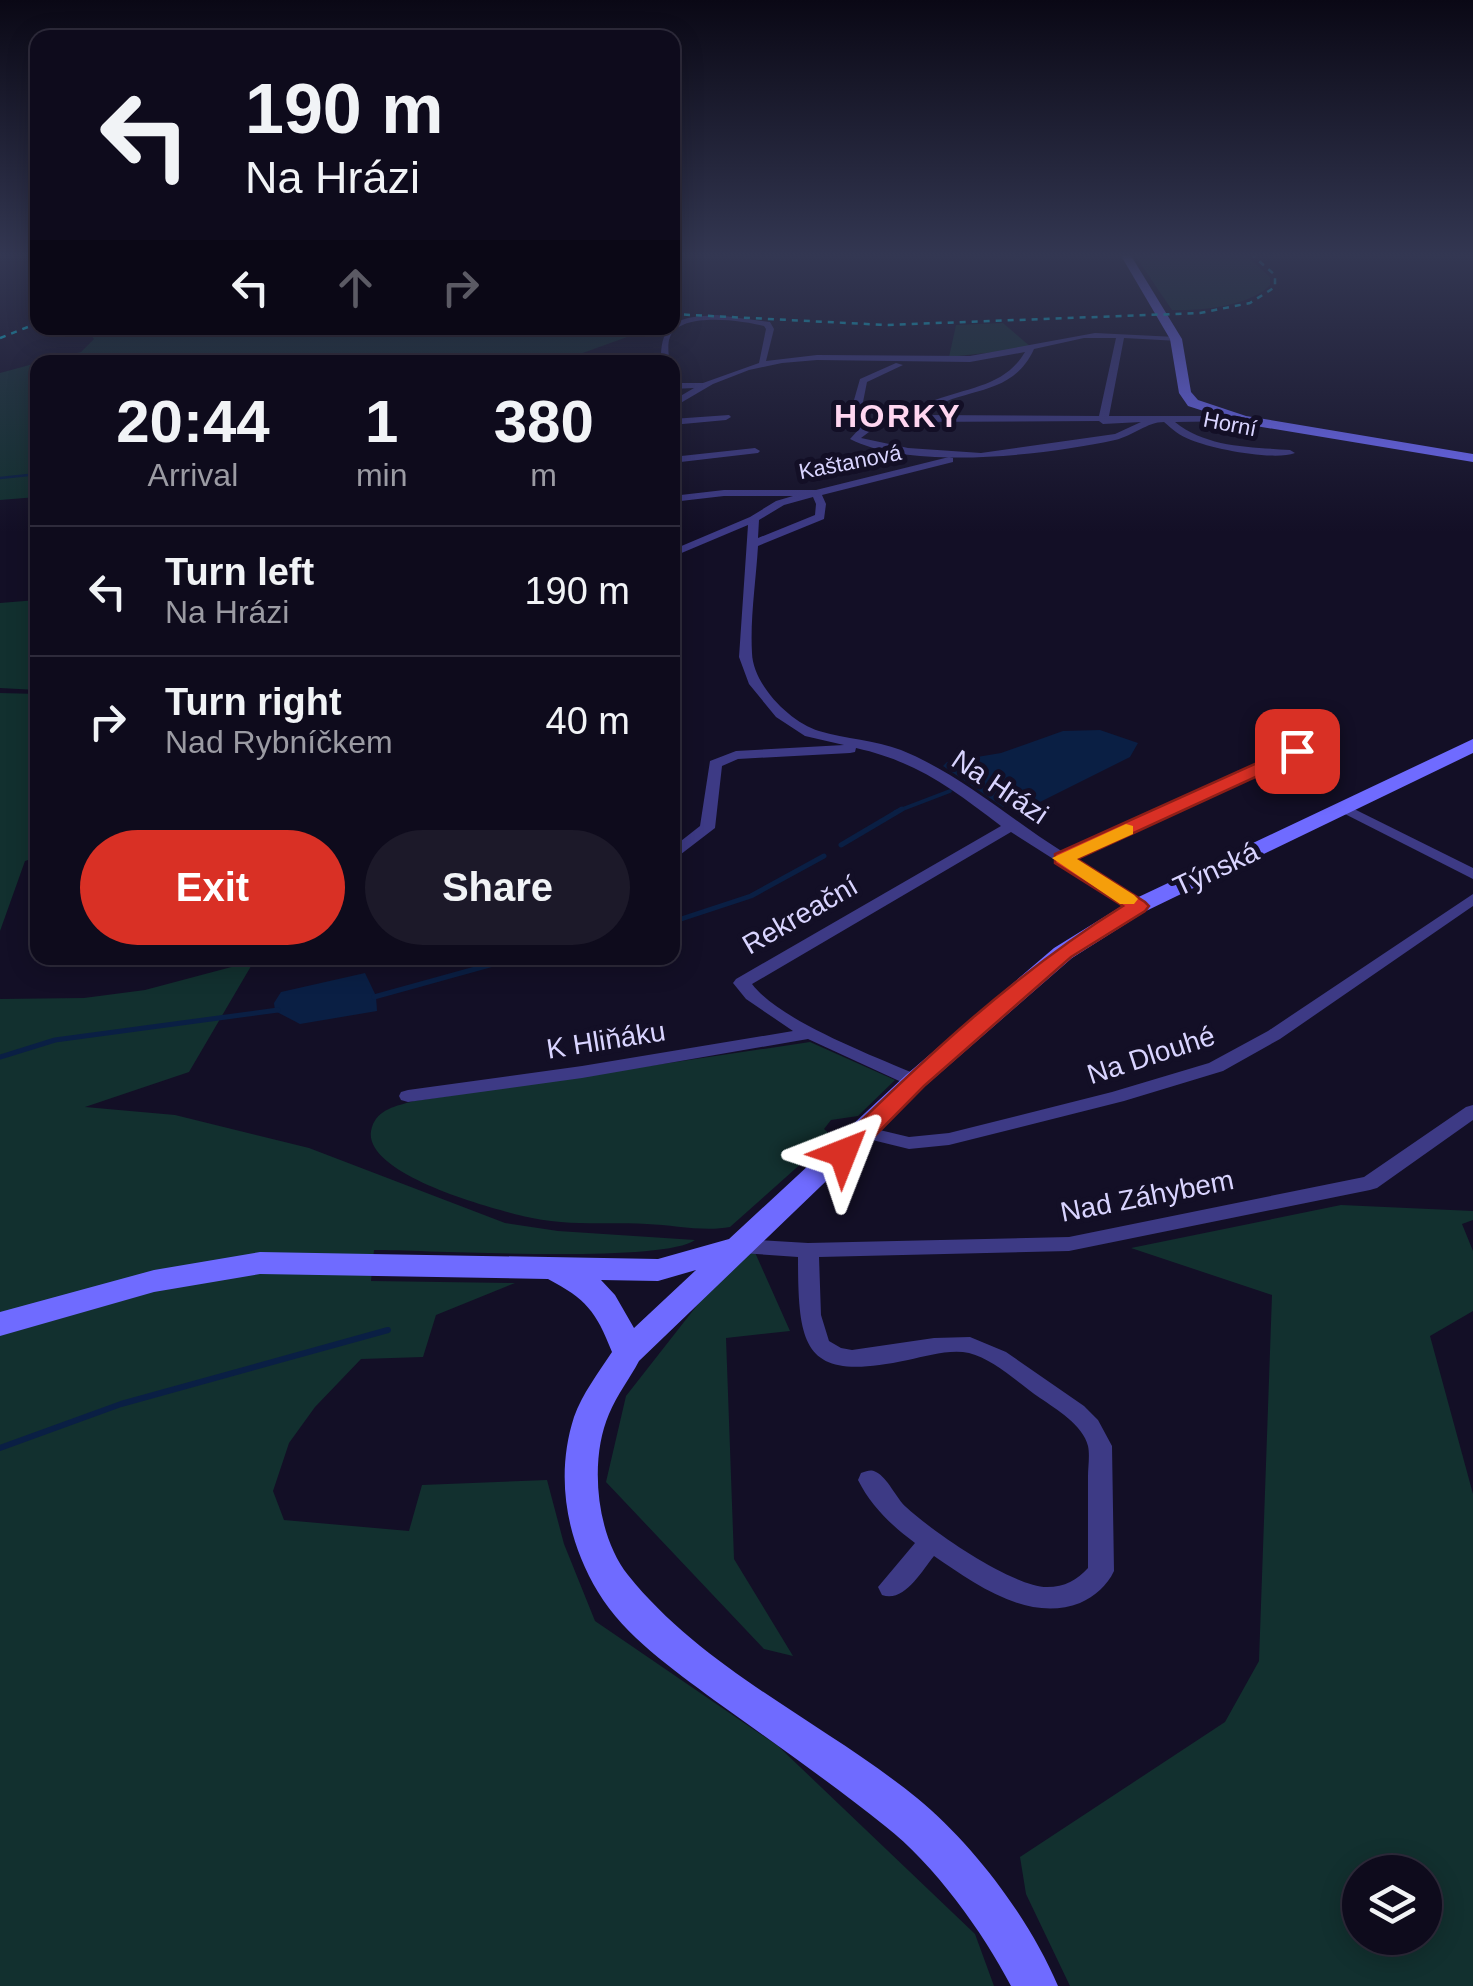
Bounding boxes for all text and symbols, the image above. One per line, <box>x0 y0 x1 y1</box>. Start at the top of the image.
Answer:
icon: left <box>80 70 210 200</box>
text: 190 m <box>245 70 443 148</box>
text: Na Hrázi <box>245 152 420 203</box>
icon: left <box>223 260 278 315</box>
icon: ahead <box>328 260 383 315</box>
icon: right <box>433 260 488 315</box>
text: 20:44 <box>116 388 270 455</box>
text: 1 <box>365 388 398 455</box>
text: 380 <box>494 388 594 455</box>
district label: HORKY <box>834 398 962 434</box>
street label: Horní <box>1201 407 1259 441</box>
street label: Kaštanová <box>797 440 904 484</box>
text: Arrival <box>148 457 238 493</box>
text: min <box>356 457 407 493</box>
text: m <box>530 457 557 493</box>
text: Turn left <box>165 551 314 593</box>
icon: left <box>80 564 135 619</box>
text: 190 m <box>524 570 630 612</box>
text: Na Hrázi <box>165 594 289 630</box>
text: Turn right <box>165 681 342 723</box>
icon: right <box>80 694 135 749</box>
text: 40 m <box>546 700 630 742</box>
pin <box>1255 709 1340 794</box>
text: Nad Rybníčkem <box>165 724 393 760</box>
icon: arrive <box>1270 724 1325 779</box>
street label: Na Hrázi <box>946 744 1054 830</box>
button: Exit <box>80 830 345 945</box>
button: Share <box>365 830 630 945</box>
street label: Týnská <box>1169 836 1264 902</box>
street label: Rekreační <box>737 870 863 960</box>
street label: K Hliňáku <box>544 1015 668 1065</box>
street label: Na Dlouhé <box>1083 1020 1219 1090</box>
position arrow <box>791 1101 895 1205</box>
street label: Nad Záhybem <box>1058 1164 1236 1228</box>
map controls <box>1342 1855 1442 1955</box>
button: layers <box>1342 1855 1442 1955</box>

